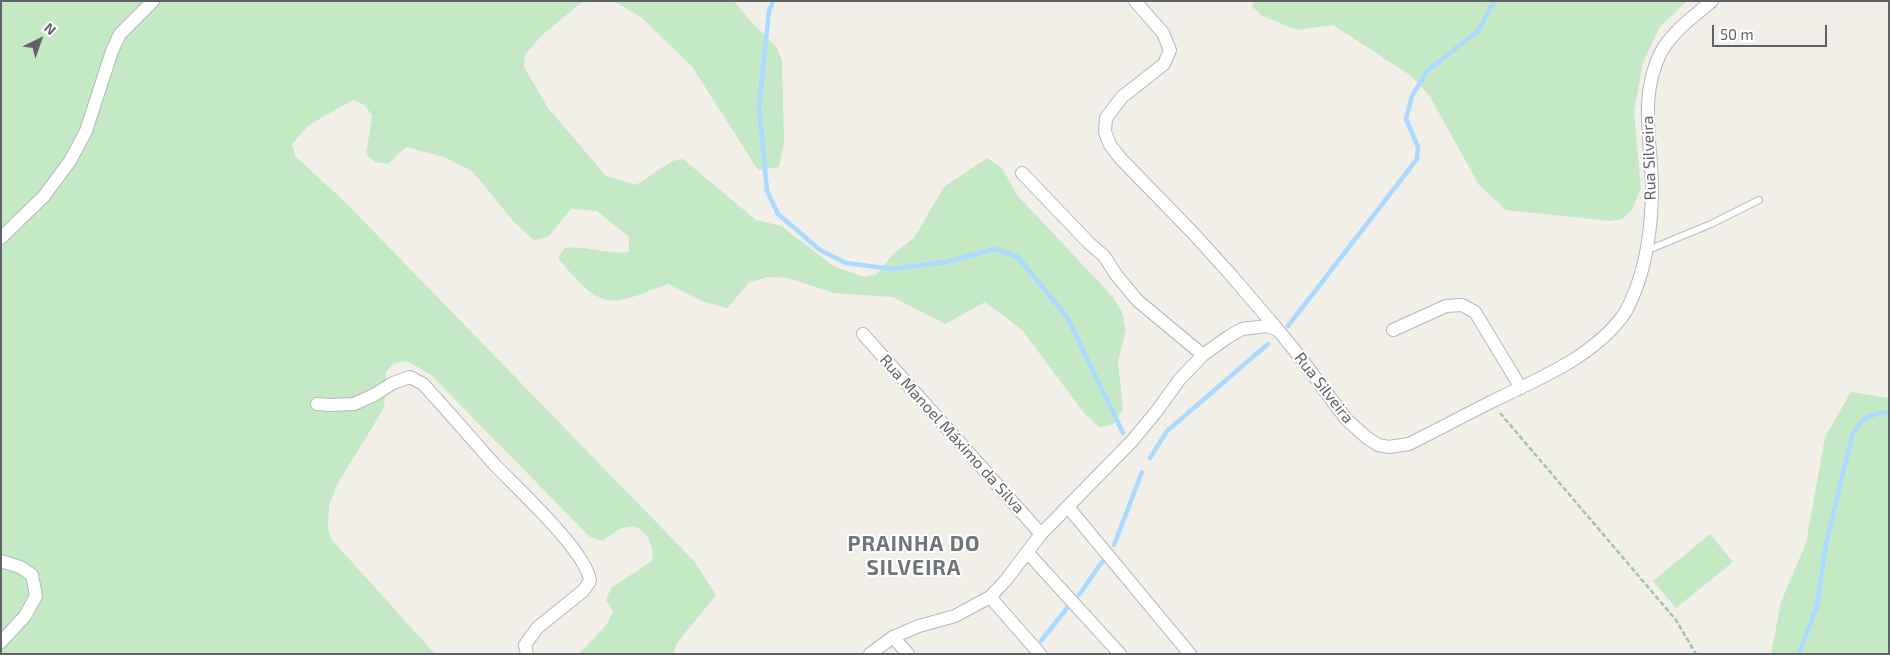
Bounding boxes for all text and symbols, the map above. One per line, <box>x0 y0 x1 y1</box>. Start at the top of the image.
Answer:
north arrow <box>15 15 65 65</box>
scale bar <box>1715 15 1830 47</box>
text: N <box>41 19 60 38</box>
text: 50 m <box>1720 25 1754 43</box>
street label: Rua Silveira <box>1638 115 1660 201</box>
street label: Rua Silveira <box>1290 349 1358 427</box>
street label: Rua Manoel Máximo da Silva <box>875 351 1029 517</box>
district label: PRAINHA DO SILVEIRA <box>846 531 982 581</box>

